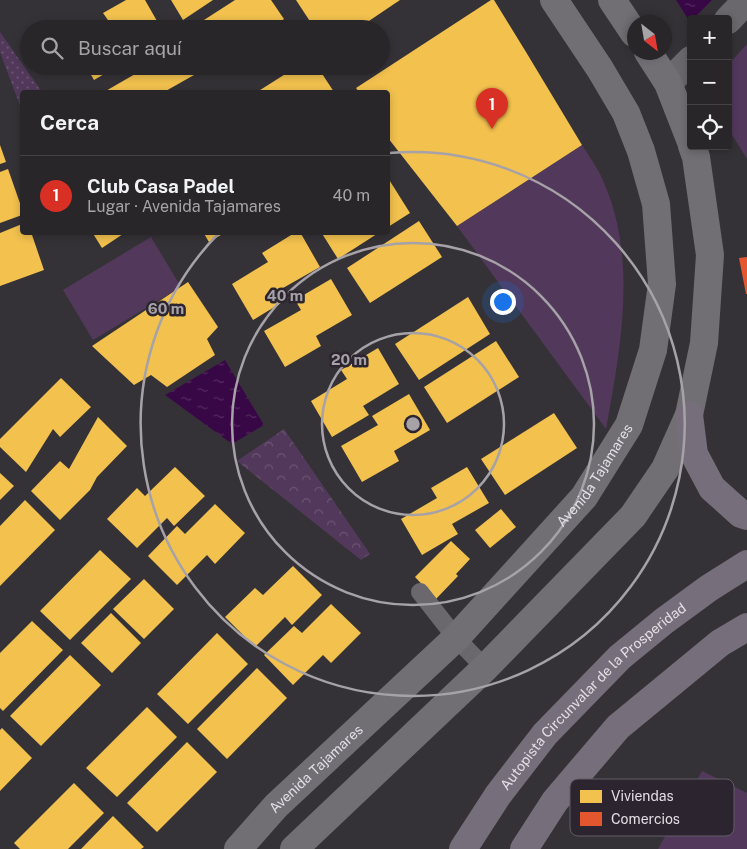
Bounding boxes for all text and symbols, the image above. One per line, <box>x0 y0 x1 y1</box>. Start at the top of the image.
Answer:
north arrow <box>627 15 672 60</box>
map controls <box>687 15 732 150</box>
button: + <box>687 15 732 60</box>
search box <box>20 20 390 75</box>
icon: search <box>38 34 66 62</box>
text: Buscar aquí <box>78 37 182 59</box>
button: − <box>687 60 732 105</box>
pin: 1 <box>476 88 508 129</box>
button: locate <box>687 105 732 150</box>
text: Cerca <box>40 110 99 135</box>
text: Club Casa Padel <box>87 175 235 197</box>
text: 1 <box>53 186 59 205</box>
text: 40 m <box>332 186 370 205</box>
text: Lugar · Avenida Tajamares <box>87 197 281 216</box>
text: 40 m <box>267 287 303 304</box>
your location <box>490 289 516 315</box>
text: 60 m <box>148 300 184 317</box>
text: 20 m <box>331 351 367 368</box>
centre of rings <box>404 415 422 433</box>
street label: Avenida Tajamares <box>553 421 636 530</box>
street label: Autopista Circunvalar de la Prosperidad <box>497 600 689 793</box>
street label: Avenida Tajamares <box>266 721 366 816</box>
legend <box>570 779 734 836</box>
text: Viviendas <box>611 788 674 804</box>
text: Comercios <box>611 811 680 827</box>

